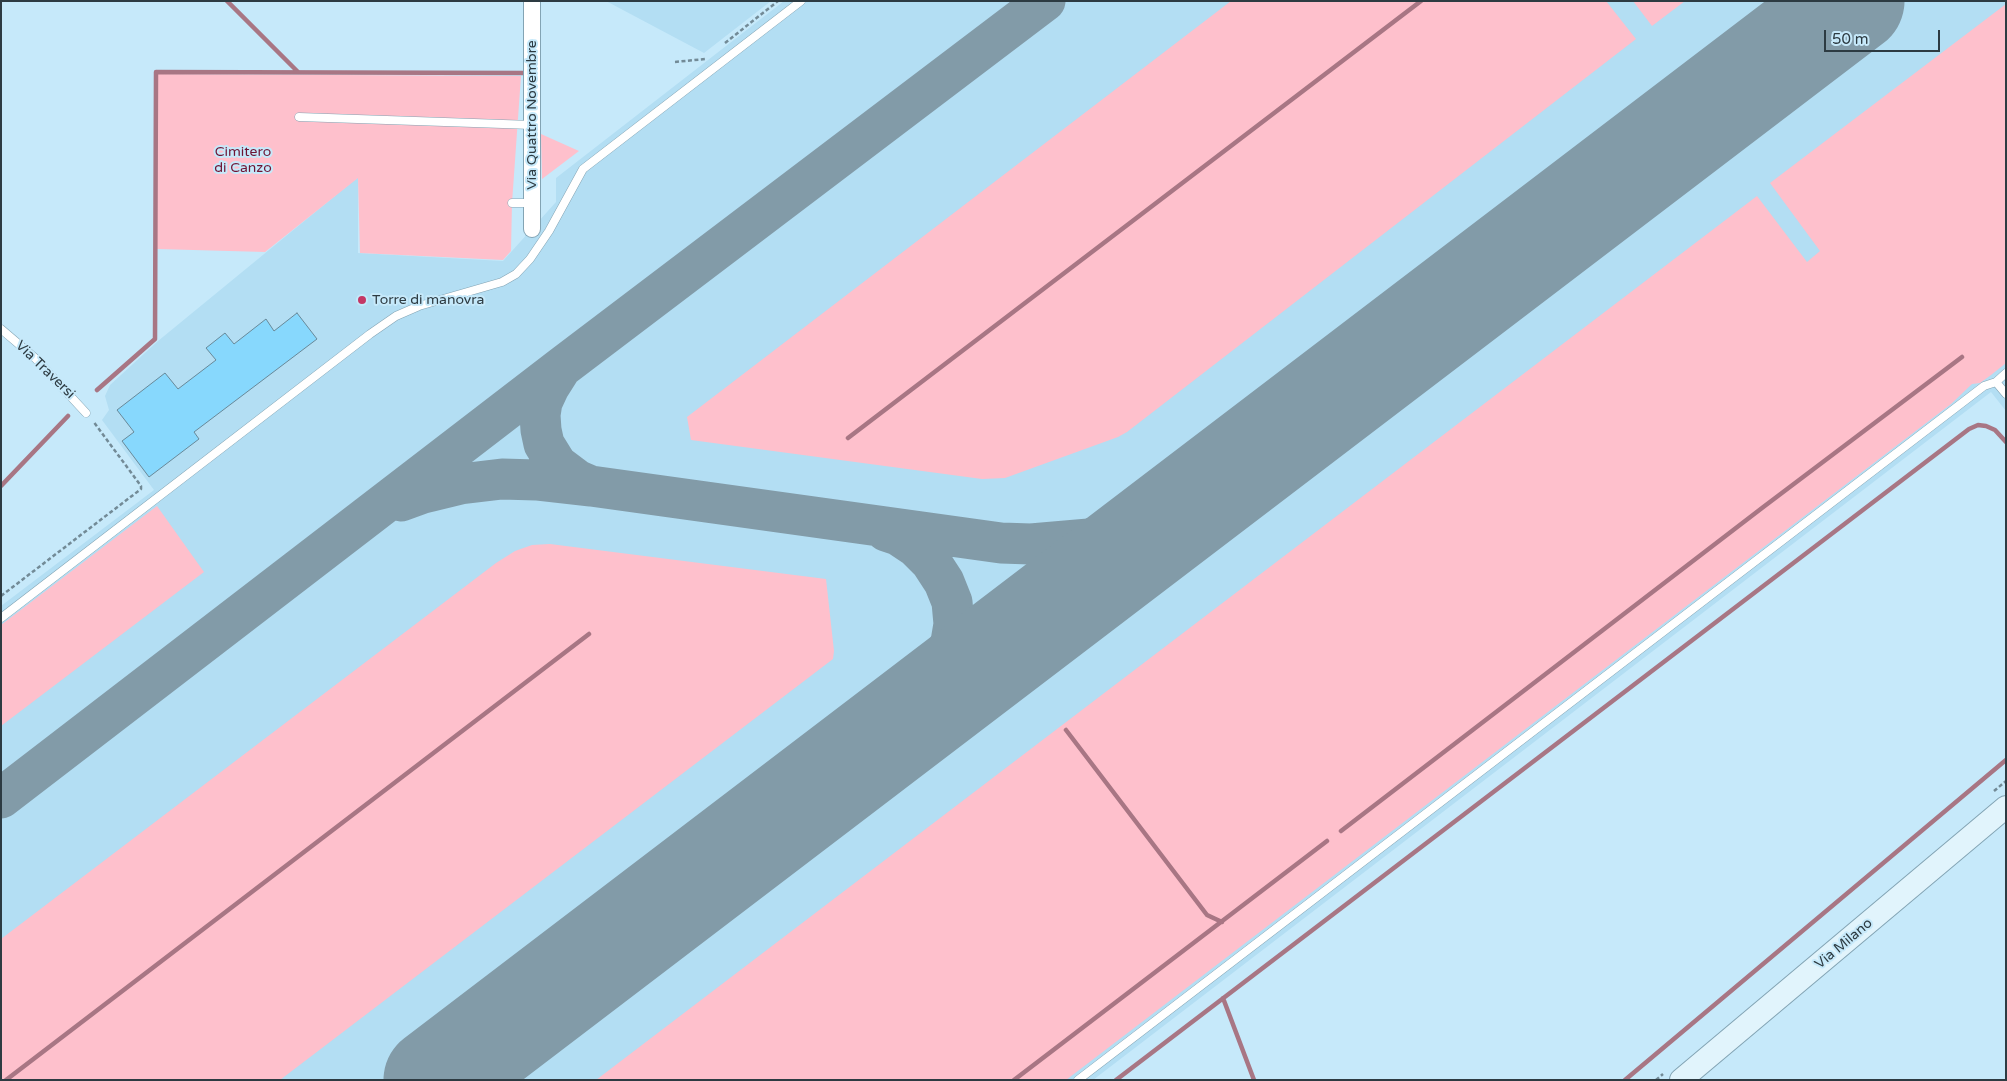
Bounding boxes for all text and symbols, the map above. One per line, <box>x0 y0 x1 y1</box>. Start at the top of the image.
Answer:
scale bar <box>1827 20 1943 52</box>
text: 50 m <box>1832 30 1869 48</box>
street label: Via Quattro Novembre <box>524 40 540 190</box>
park label: Cimitero di Canzo <box>214 144 272 176</box>
place label: Torre di manovra <box>372 292 484 308</box>
marker: Torre di manovra <box>356 294 368 306</box>
street label: Via Traversi <box>12 338 78 402</box>
street label: Via Milano <box>1812 915 1876 973</box>

